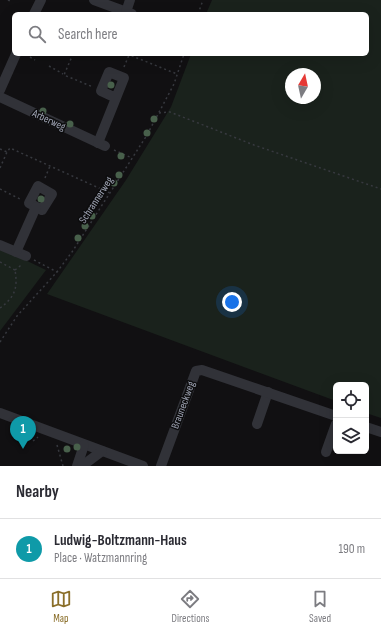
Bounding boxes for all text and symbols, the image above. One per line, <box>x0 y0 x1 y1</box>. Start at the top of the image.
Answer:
search box <box>12 12 369 56</box>
icon: search <box>26 23 48 45</box>
text: Search here <box>58 25 118 44</box>
north arrow <box>285 68 321 104</box>
street label: Arberweg <box>29 106 68 134</box>
street label: Schrannerweg <box>76 174 116 226</box>
your location <box>222 292 242 312</box>
street label: Brauneckweg <box>168 379 198 430</box>
map controls <box>333 382 369 454</box>
button: locate <box>333 382 369 418</box>
pin: 1 <box>10 416 36 449</box>
button: layers <box>333 418 369 454</box>
text: Nearby <box>16 482 59 502</box>
text: Ludwig-Boltzmann-Haus <box>54 531 187 550</box>
text: 1 <box>26 541 32 557</box>
text: 190 m <box>338 541 365 557</box>
text: Place · Watzmannring <box>54 550 147 566</box>
tab: Map <box>50 588 72 625</box>
tab: Directions <box>172 588 209 625</box>
tab: Saved <box>309 588 331 625</box>

